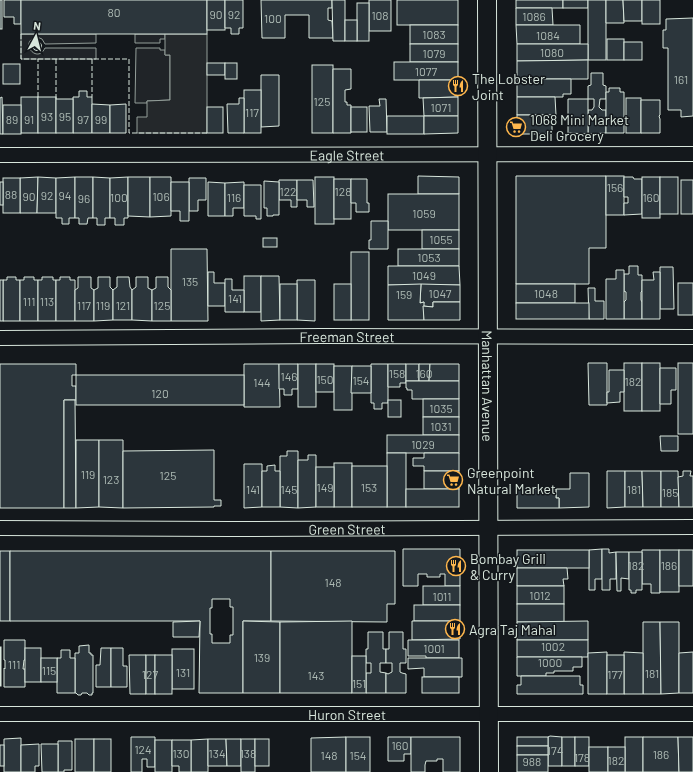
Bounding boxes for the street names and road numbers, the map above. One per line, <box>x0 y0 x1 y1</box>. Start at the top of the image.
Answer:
street label: Eagle Street <box>310 146 384 163</box>
street label: Freeman Street <box>299 327 395 345</box>
street label: Manhattan Avenue <box>479 330 497 442</box>
street label: Green Street <box>308 520 386 537</box>
street label: Huron Street <box>308 706 386 723</box>

